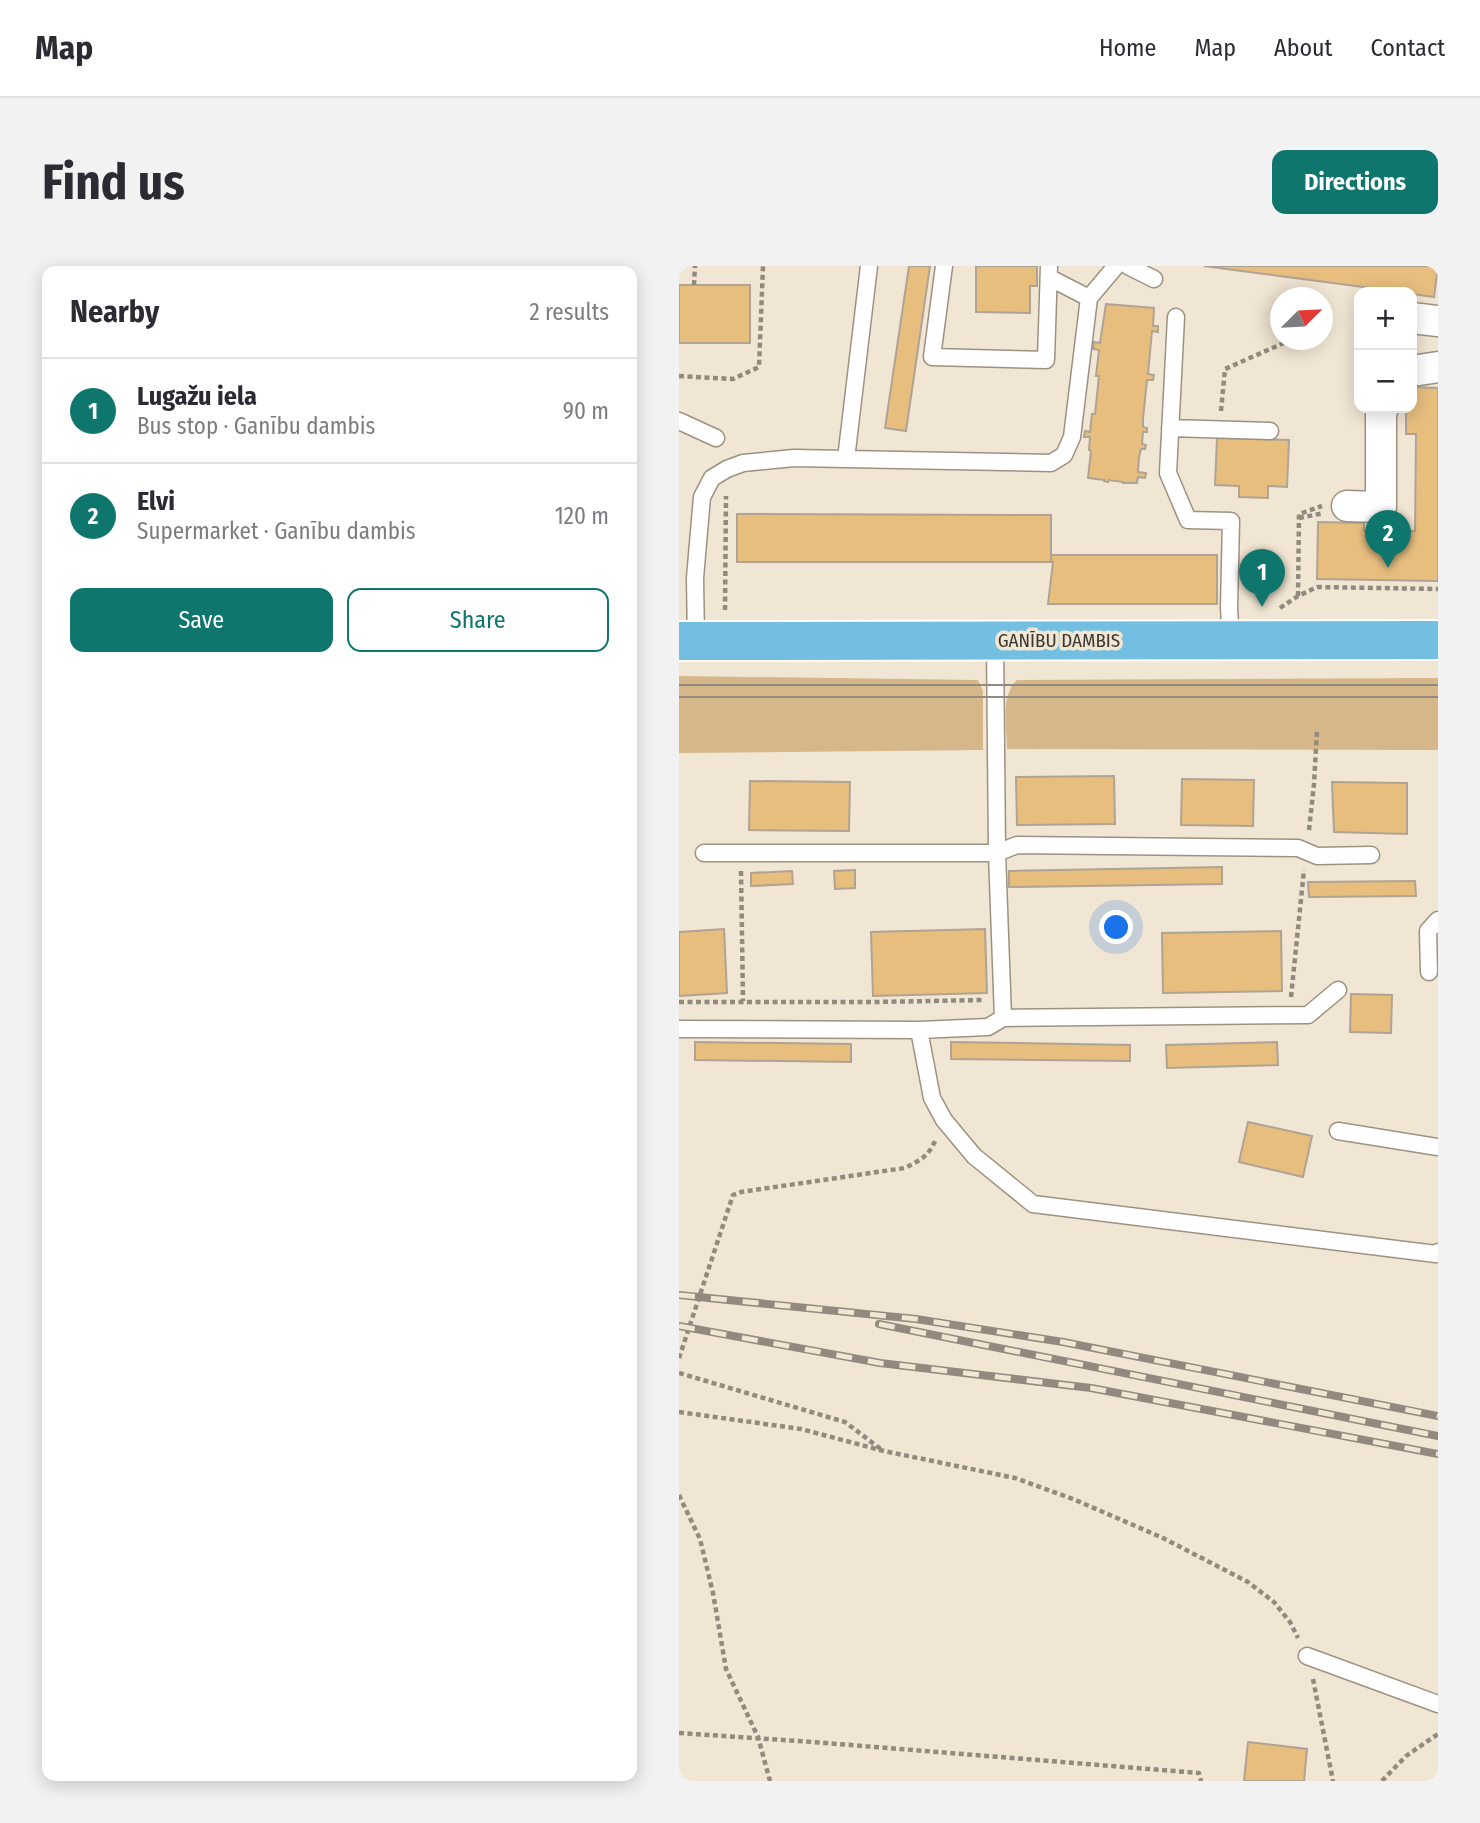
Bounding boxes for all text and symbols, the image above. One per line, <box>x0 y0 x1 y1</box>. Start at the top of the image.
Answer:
text: Map <box>35 28 93 68</box>
text: Home <box>1099 34 1156 62</box>
text: Map <box>1194 34 1236 62</box>
text: About <box>1274 34 1332 62</box>
text: Contact <box>1370 34 1445 62</box>
button: Directions <box>1272 150 1438 214</box>
text: Find us <box>42 153 185 212</box>
north arrow <box>1270 287 1333 350</box>
map controls <box>1354 287 1417 413</box>
button: + <box>1354 287 1417 350</box>
text: Nearby <box>70 294 159 330</box>
text: 2 results <box>529 298 609 326</box>
button: − <box>1354 350 1417 413</box>
text: Lugažu iela <box>137 381 257 412</box>
text: 1 <box>88 397 98 425</box>
text: 90 m <box>563 397 609 425</box>
text: Bus stop · Ganību dambis <box>137 412 375 440</box>
text: Elvi <box>137 486 175 517</box>
text: 2 <box>88 502 98 530</box>
text: 120 m <box>555 502 609 530</box>
pin: 2 <box>1365 510 1411 568</box>
text: Supermarket · Ganību dambis <box>137 517 416 545</box>
pin: 1 <box>1239 549 1285 607</box>
button: Save <box>70 588 333 652</box>
button: Share <box>347 588 609 652</box>
street label: GANĪBU DAMBIS <box>998 629 1120 652</box>
your location <box>1099 910 1133 944</box>

